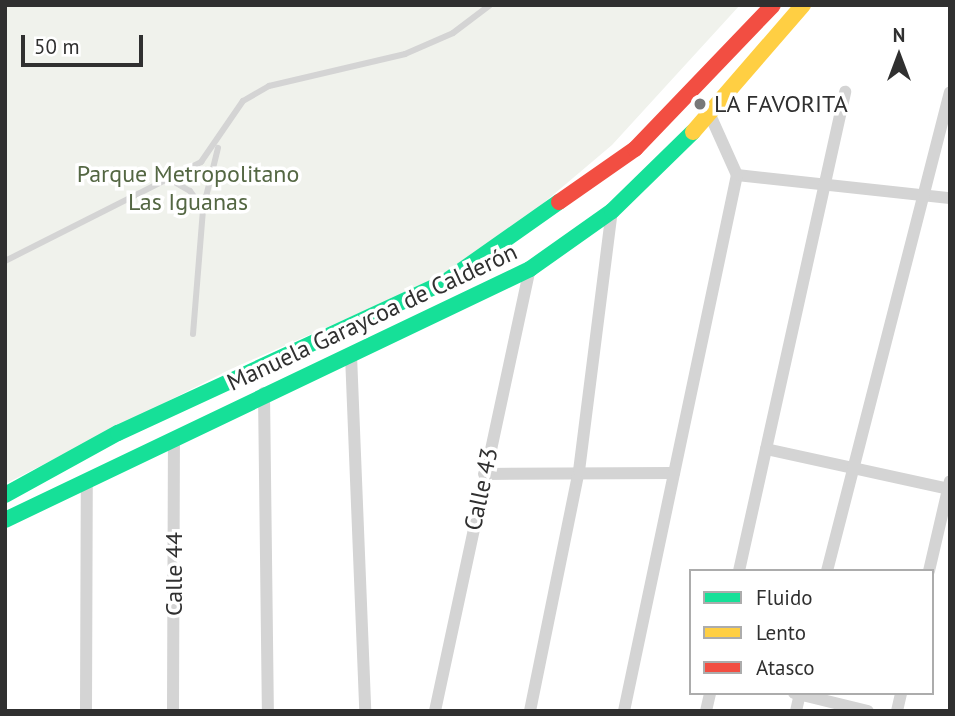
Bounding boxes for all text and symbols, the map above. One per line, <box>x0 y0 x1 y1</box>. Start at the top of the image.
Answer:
scale bar <box>24 21 147 65</box>
north arrow <box>864 21 934 91</box>
text: N <box>893 23 905 47</box>
text: 50 m <box>34 33 80 60</box>
place label: LA FAVORITA <box>714 90 849 118</box>
marker: LA FAVORITA <box>692 96 708 112</box>
park label: Parque Metropolitano Las Iguanas <box>77 160 299 216</box>
street label: Manuela Garaycoa de Calderón <box>223 237 521 397</box>
street label: Calle 43 <box>458 445 504 533</box>
street label: Calle 44 <box>160 532 188 616</box>
legend <box>689 569 934 695</box>
text: Fluido <box>756 584 813 611</box>
text: Lento <box>756 619 806 646</box>
text: Atasco <box>756 654 815 681</box>

